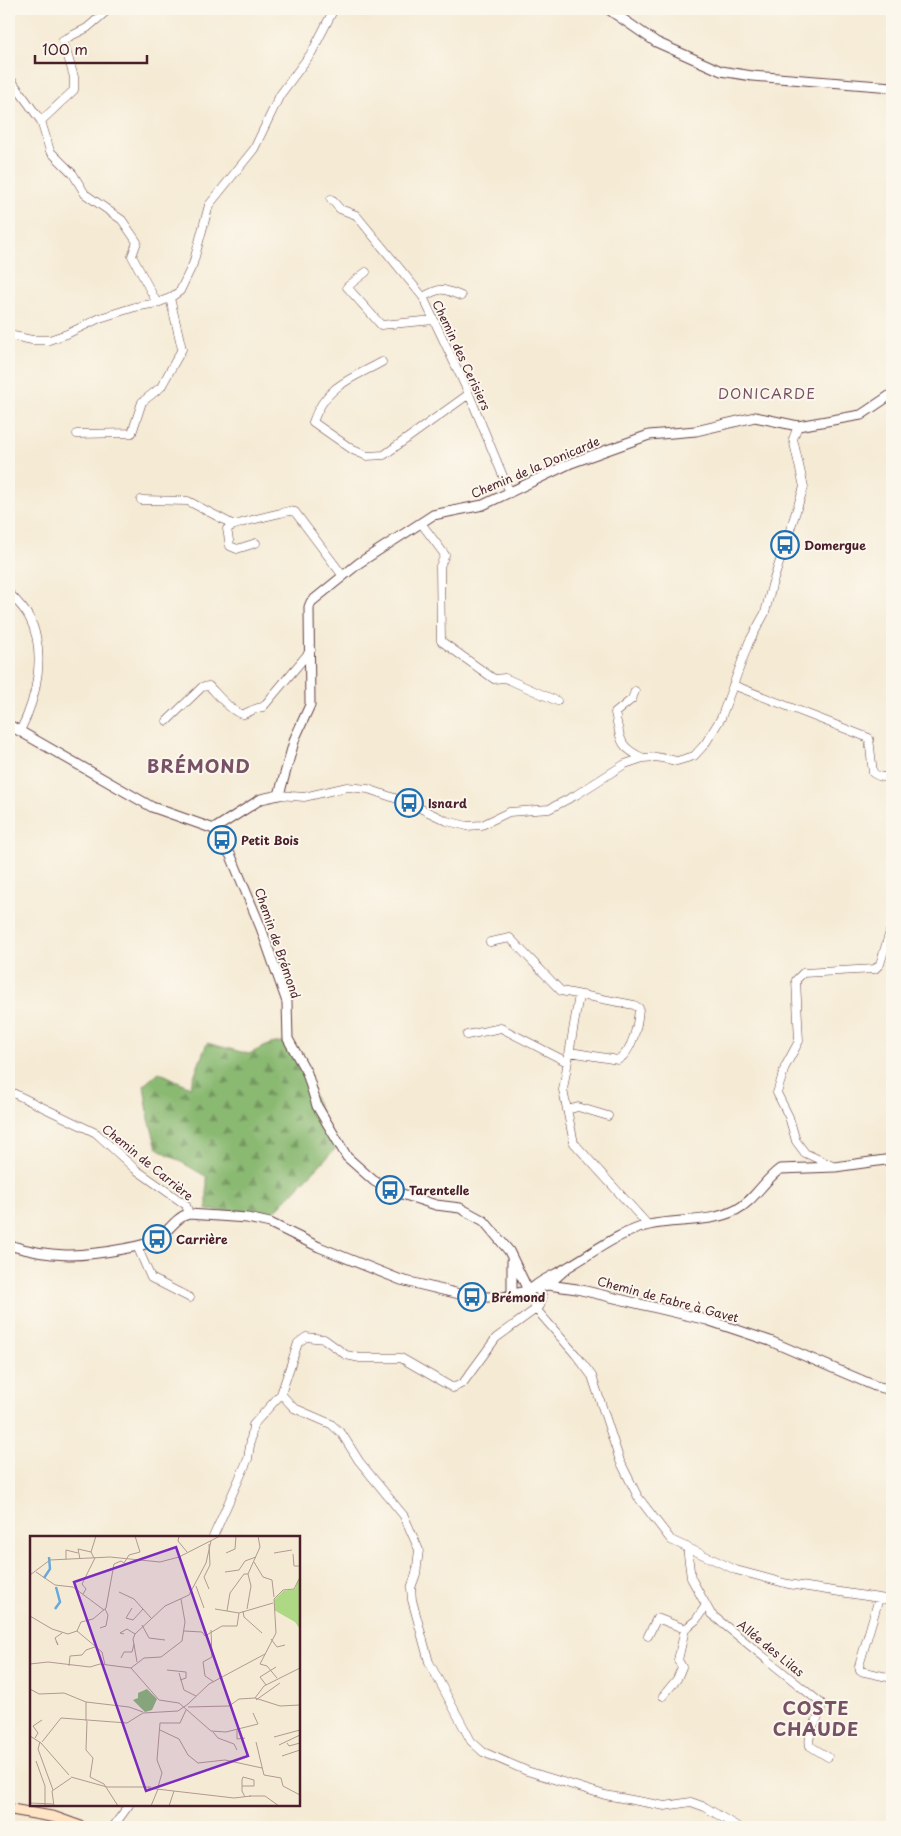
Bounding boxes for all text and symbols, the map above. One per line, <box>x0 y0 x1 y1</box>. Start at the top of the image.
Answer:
scale bar <box>35 32 148 64</box>
text: 100 m <box>42 37 88 60</box>
street label: Chemin des Cerisiers <box>428 297 496 414</box>
district label: DONICARDE <box>718 383 816 404</box>
street label: Chemin de la Donicarde <box>468 432 602 502</box>
bus stop icon: Domergue <box>770 530 800 560</box>
place label: Domergue <box>804 536 866 554</box>
district label: BRÉMOND <box>147 752 251 779</box>
bus stop icon: Isnard <box>394 788 424 818</box>
place label: Isnard <box>428 794 467 812</box>
bus stop icon: Petit Bois <box>207 825 237 855</box>
place label: Petit Bois <box>241 831 299 849</box>
street label: Chemin de Brémond <box>251 885 305 1001</box>
street label: Chemin de Carrière <box>99 1120 198 1205</box>
bus stop icon: Tarentelle <box>375 1175 405 1205</box>
place label: Tarentelle <box>409 1181 470 1199</box>
bus stop icon: Carrière <box>142 1224 172 1254</box>
place label: Carrière <box>176 1230 228 1248</box>
street label: Chemin de Fabre à Gavet <box>595 1271 741 1327</box>
bus stop icon: Brémond <box>457 1282 487 1312</box>
place label: Brémond <box>491 1288 546 1306</box>
inset map <box>30 1536 300 1806</box>
street label: Allée des Lilas <box>734 1615 809 1681</box>
district label: COSTE CHAUDE <box>773 1694 859 1742</box>

